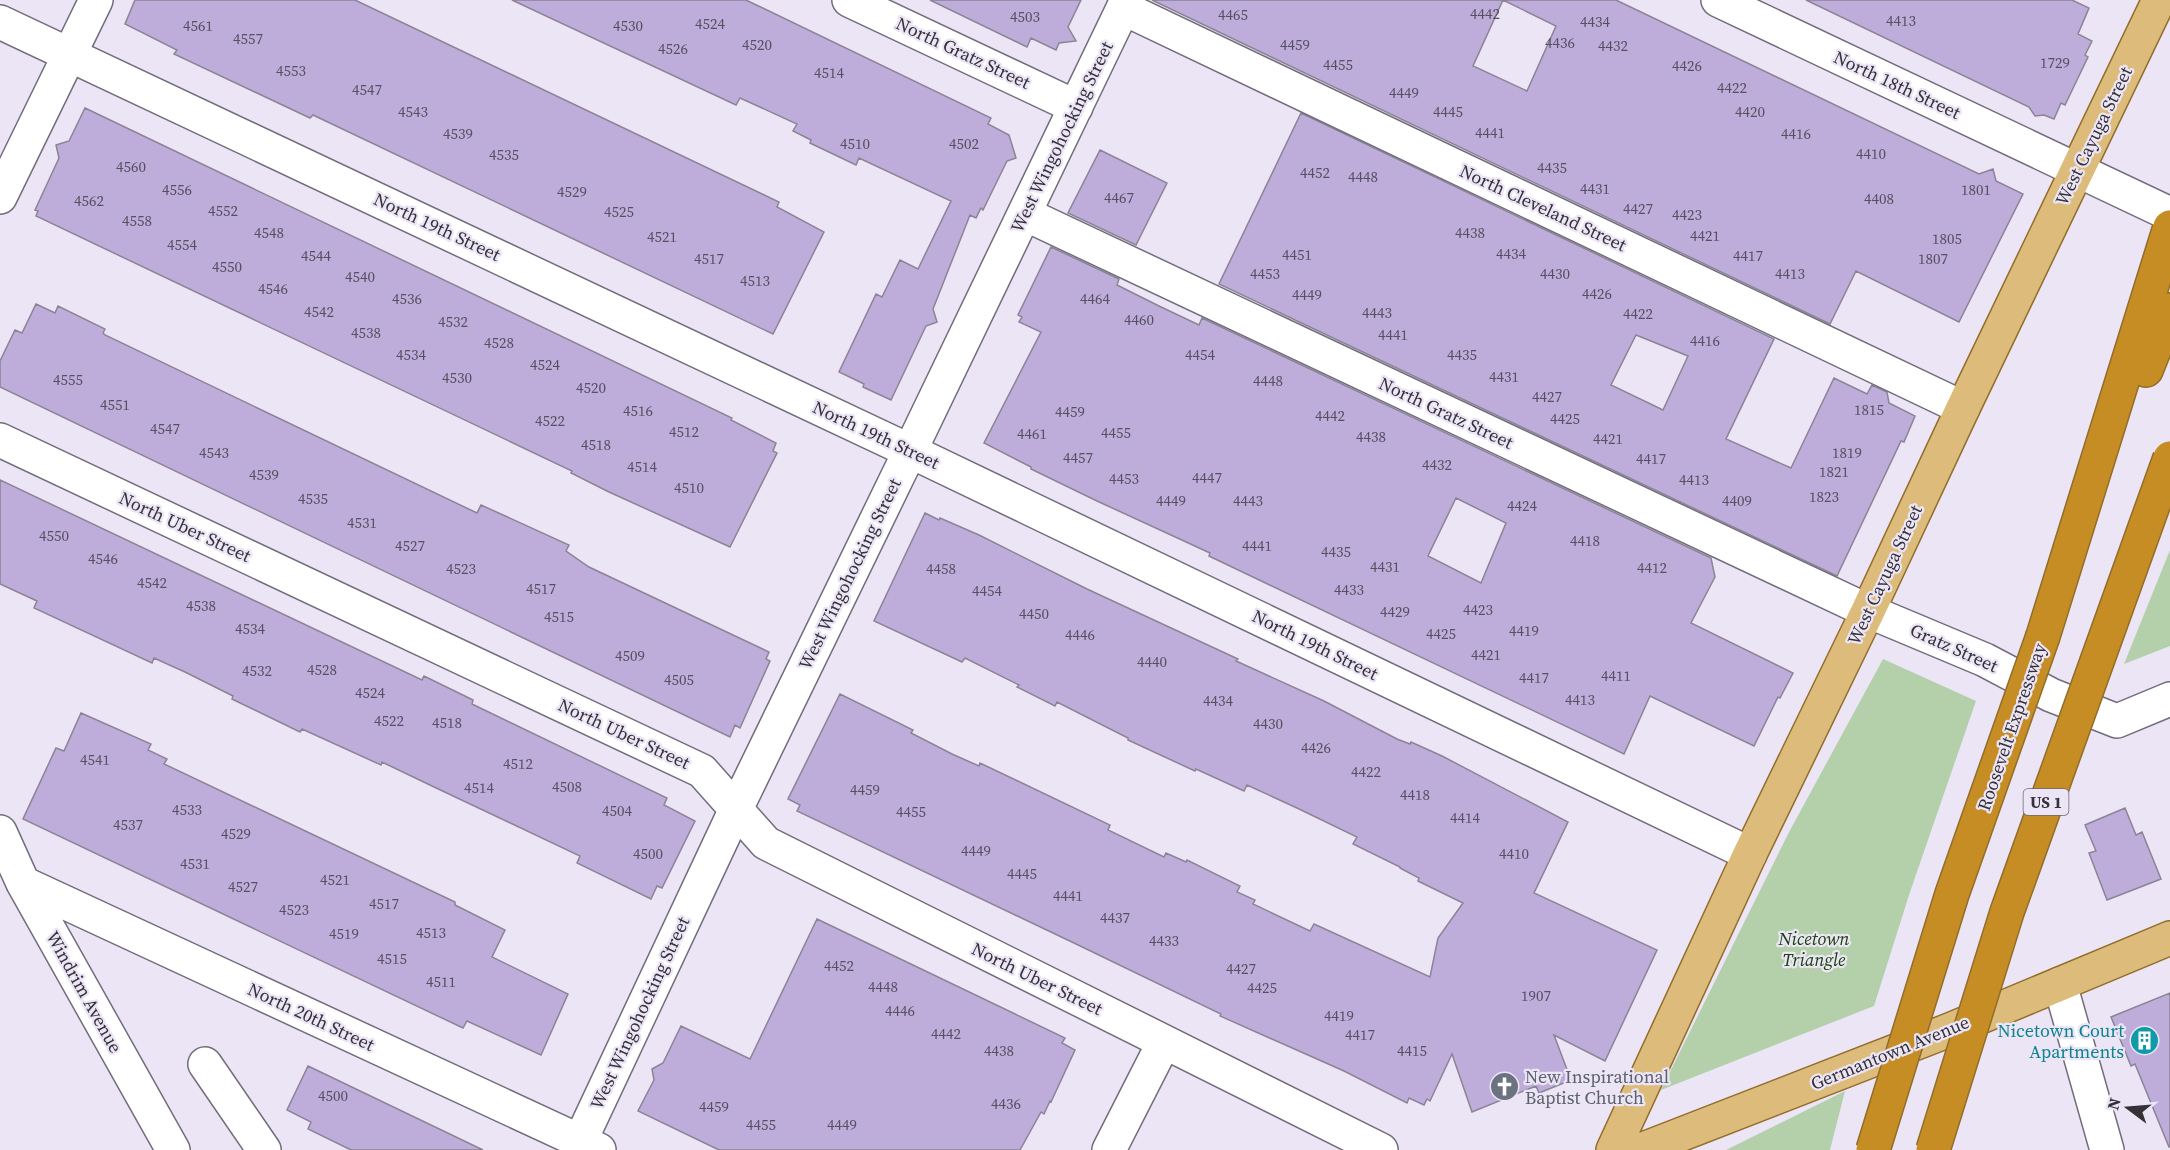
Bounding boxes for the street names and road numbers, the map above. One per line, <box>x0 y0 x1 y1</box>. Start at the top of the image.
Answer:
street label: North Gratz Street <box>892 11 1034 95</box>
street label: West Wingohocking Street <box>1004 37 1119 237</box>
street label: North 18th Street <box>1830 44 1965 125</box>
street label: West Cayuga Street <box>2049 62 2138 209</box>
street label: North Cleveland Street <box>1456 158 1631 257</box>
street label: North 19th Street <box>370 186 505 267</box>
street label: North Gratz Street <box>1375 371 1517 455</box>
street label: North 19th Street <box>809 394 944 475</box>
street label: West Wingohocking Street <box>792 474 907 674</box>
street label: North Uber Street <box>115 485 255 568</box>
street label: West Cayuga Street <box>1841 501 1928 649</box>
street label: North 19th Street <box>1248 603 1382 686</box>
street label: Gratz Street <box>1906 617 2002 678</box>
street label: Roosevelt Expressway <box>1971 639 2052 814</box>
street label: North Uber Street <box>554 692 694 775</box>
road number: US 1 <box>2024 789 2068 815</box>
street label: West Wingohocking Street <box>584 912 695 1113</box>
street label: Windrim Avenue <box>41 926 128 1057</box>
street label: North Uber Street <box>968 936 1107 1021</box>
street label: North 20th Street <box>244 976 379 1057</box>
street label: Germantown Avenue <box>1807 1009 1973 1096</box>

